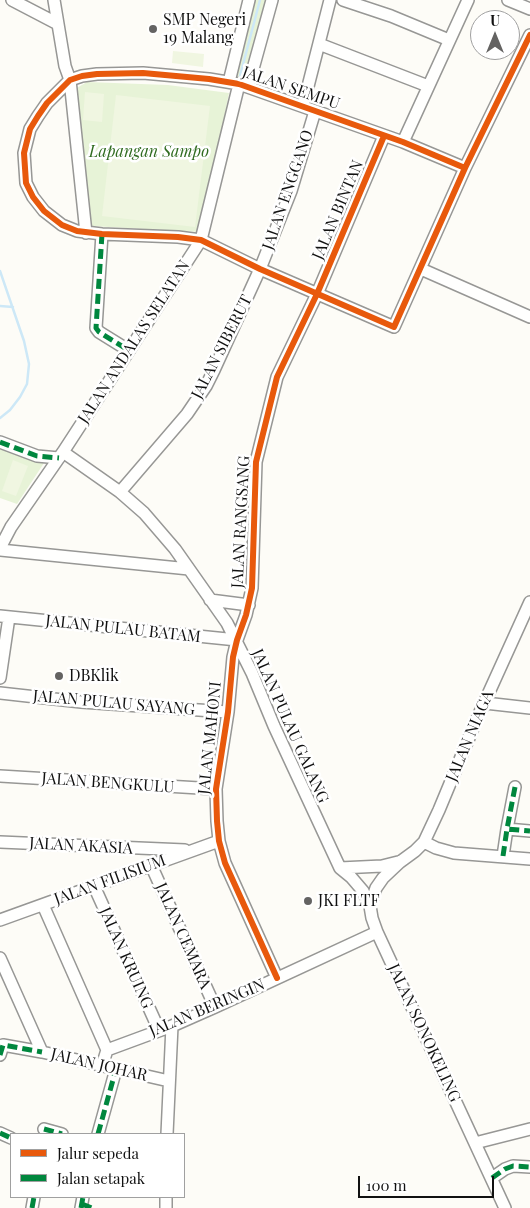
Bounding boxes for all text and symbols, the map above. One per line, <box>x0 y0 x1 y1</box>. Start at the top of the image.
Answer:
place label: SMP Negeri 19 Malang <box>163 10 246 48</box>
north arrow <box>470 10 520 60</box>
text: U <box>490 11 500 30</box>
marker: SMP Negeri 19 Malang <box>147 23 159 35</box>
street label: JALAN SEMPU <box>240 62 342 114</box>
street label: JALAN ENGGANO <box>258 128 318 252</box>
park label: Lapangan Sampo <box>89 142 209 162</box>
street label: JALAN BINTAN <box>308 157 368 263</box>
street label: JALAN ANDALAS SELATAN <box>74 257 194 427</box>
street label: JALAN SIBERUT <box>188 292 256 402</box>
street label: JALAN RANGSANG <box>228 455 254 589</box>
street label: JALAN PULAU BATAM <box>44 611 202 647</box>
street label: JALAN PULAU GALANG <box>247 646 333 806</box>
place label: DBKlik <box>69 666 119 686</box>
marker: DBKlik <box>53 670 65 682</box>
street label: JALAN MAHONI <box>195 681 225 795</box>
street label: JALAN PULAU SAYANG <box>32 686 196 720</box>
street label: JALAN NIAGA <box>442 687 498 785</box>
street label: JALAN BENGKULU <box>41 769 175 797</box>
street label: JALAN AKASIA <box>29 834 133 858</box>
street label: JALAN FILISIUM <box>51 851 169 909</box>
street label: JALAN CEMARA <box>151 880 215 992</box>
place label: JKI FLTF <box>318 891 380 911</box>
marker: JKI FLTF <box>302 895 314 907</box>
street label: JALAN KRUING <box>95 904 157 1012</box>
street label: JALAN SONOKELING <box>384 961 464 1105</box>
street label: JALAN BERINGIN <box>146 975 268 1041</box>
street label: JALAN JOHAR <box>49 1045 149 1085</box>
legend <box>10 1133 185 1198</box>
text: Jalur sepeda <box>57 1143 139 1163</box>
scale bar <box>360 1166 496 1198</box>
text: Jalan setapak <box>57 1168 145 1188</box>
text: 100 m <box>366 1175 407 1195</box>

